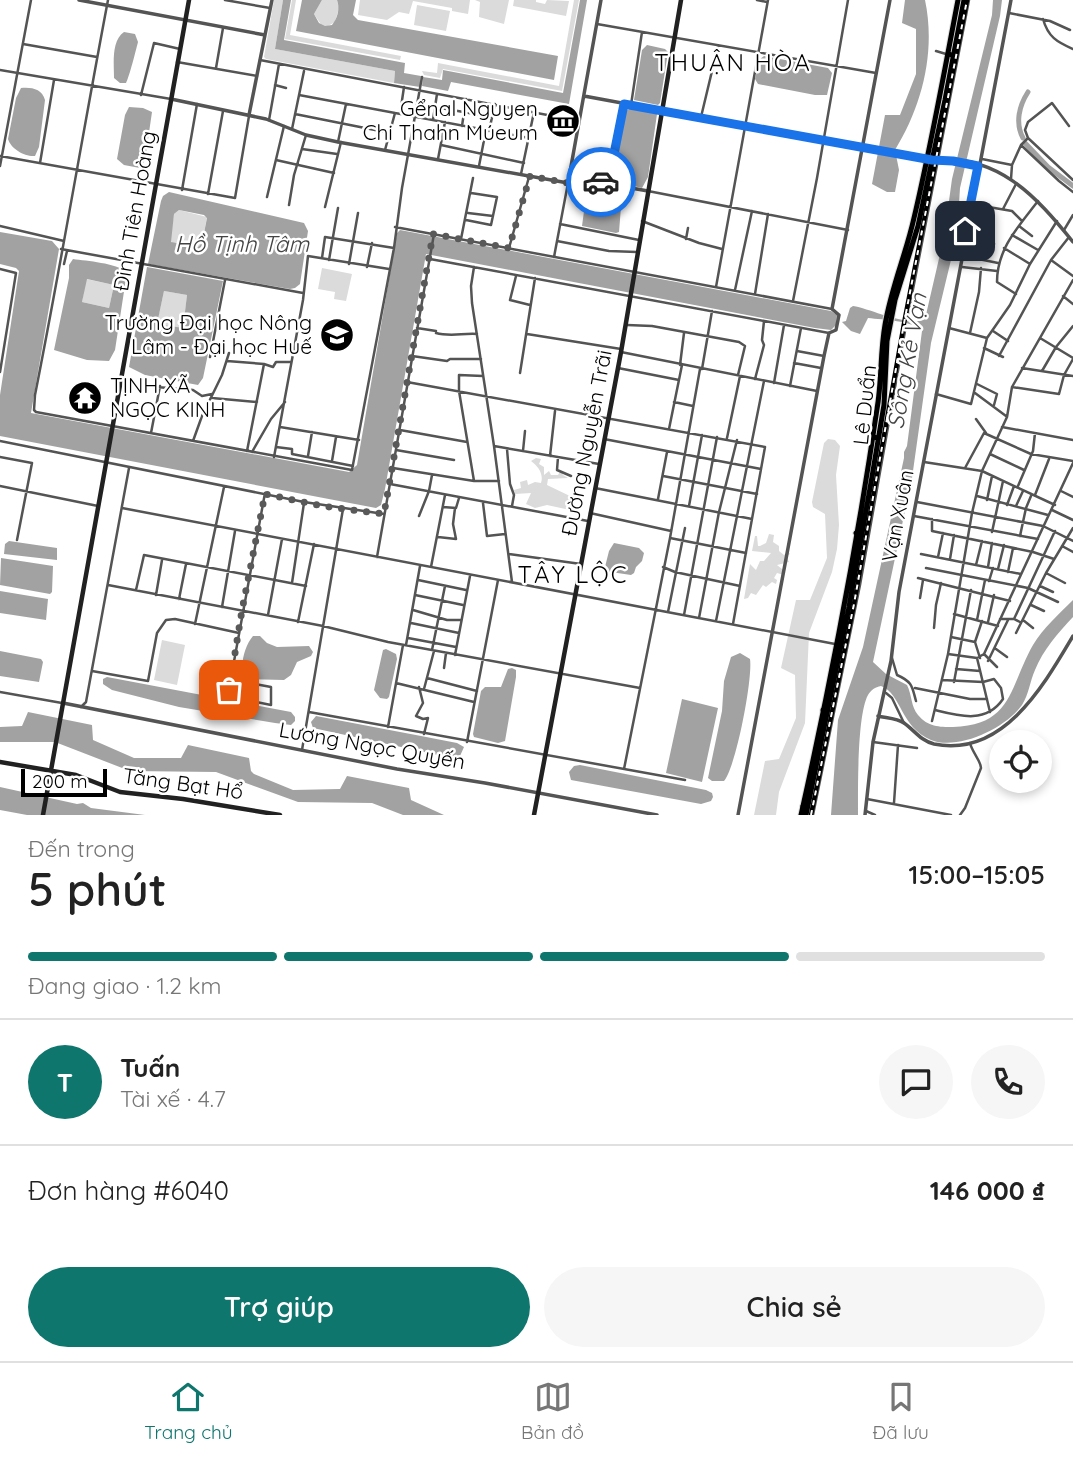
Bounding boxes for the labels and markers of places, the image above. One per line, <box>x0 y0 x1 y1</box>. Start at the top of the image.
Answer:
place label: Gểnal Nguyen Chi Thahn Múeum <box>363 95 538 145</box>
museum icon: Gểnal Nguyen Chi Thahn Múeum <box>544 102 582 140</box>
pin <box>935 201 995 261</box>
place label: Trường Đại học Nông Lâm - Đại học Huế <box>104 309 312 359</box>
school or university icon: Trường Đại học Nông Lâm - Đại học Huế <box>318 316 356 354</box>
place label: TỊNH XÃ NGỌC KINH <box>110 372 225 422</box>
temple icon: TỊNH XÃ NGỌC KINH <box>66 379 104 417</box>
pin <box>199 660 259 720</box>

